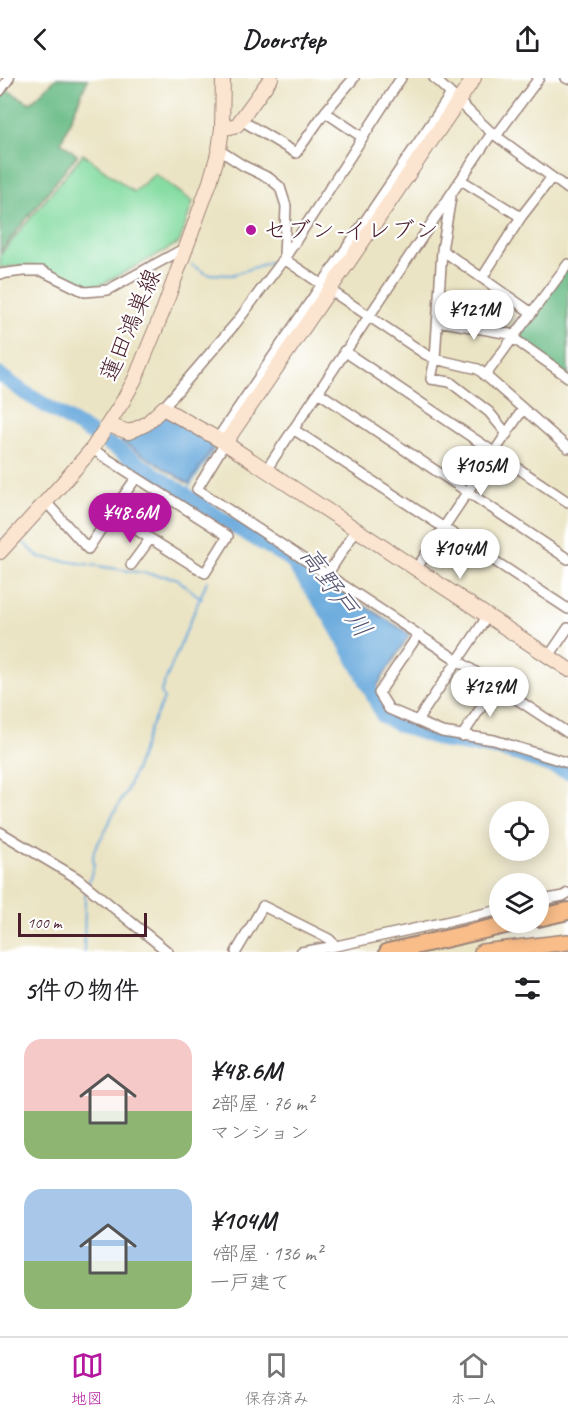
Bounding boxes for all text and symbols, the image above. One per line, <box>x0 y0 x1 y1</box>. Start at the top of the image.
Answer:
text: Doorstep <box>243 22 326 56</box>
icon: back <box>24 23 57 56</box>
icon: share <box>511 23 544 56</box>
place label: セブン-イレブン <box>263 215 439 245</box>
marker: セブン-イレブン <box>244 223 258 237</box>
street label: 蓮田鴻巣線 <box>93 264 167 386</box>
pin: ¥121M <box>432 290 516 341</box>
text: ¥121M <box>449 297 499 322</box>
pin: ¥105M <box>439 446 523 497</box>
text: ¥105M <box>456 453 506 478</box>
pin: ¥48.6M <box>81 493 179 544</box>
text: ¥48.6M <box>103 500 157 525</box>
pin: ¥104M <box>418 529 502 580</box>
text: ¥104M <box>435 536 485 561</box>
water label: 高野戸川 <box>293 540 379 644</box>
pin: ¥129M <box>448 667 532 718</box>
text: ¥129M <box>465 674 515 699</box>
map controls <box>489 801 549 933</box>
button: locate <box>489 801 549 861</box>
button: layers <box>489 873 549 933</box>
scale bar <box>18 910 147 938</box>
text: 100 m <box>27 913 61 933</box>
icon: filters <box>511 972 544 1005</box>
text: 5件の物件 <box>24 974 139 1007</box>
text: ¥48.6M <box>210 1054 281 1087</box>
icon: home <box>72 1063 144 1135</box>
text: 2部屋 · 76 m² <box>210 1091 313 1116</box>
text: マンション <box>210 1120 309 1145</box>
text: ¥104M <box>210 1204 276 1237</box>
icon: home <box>72 1213 144 1285</box>
text: 4部屋 · 136 m² <box>210 1241 322 1266</box>
text: 一戸建て <box>210 1270 290 1295</box>
tab: 地図 <box>71 1349 104 1409</box>
tab: 保存済み <box>245 1349 309 1409</box>
tab: ホーム <box>450 1349 497 1409</box>

